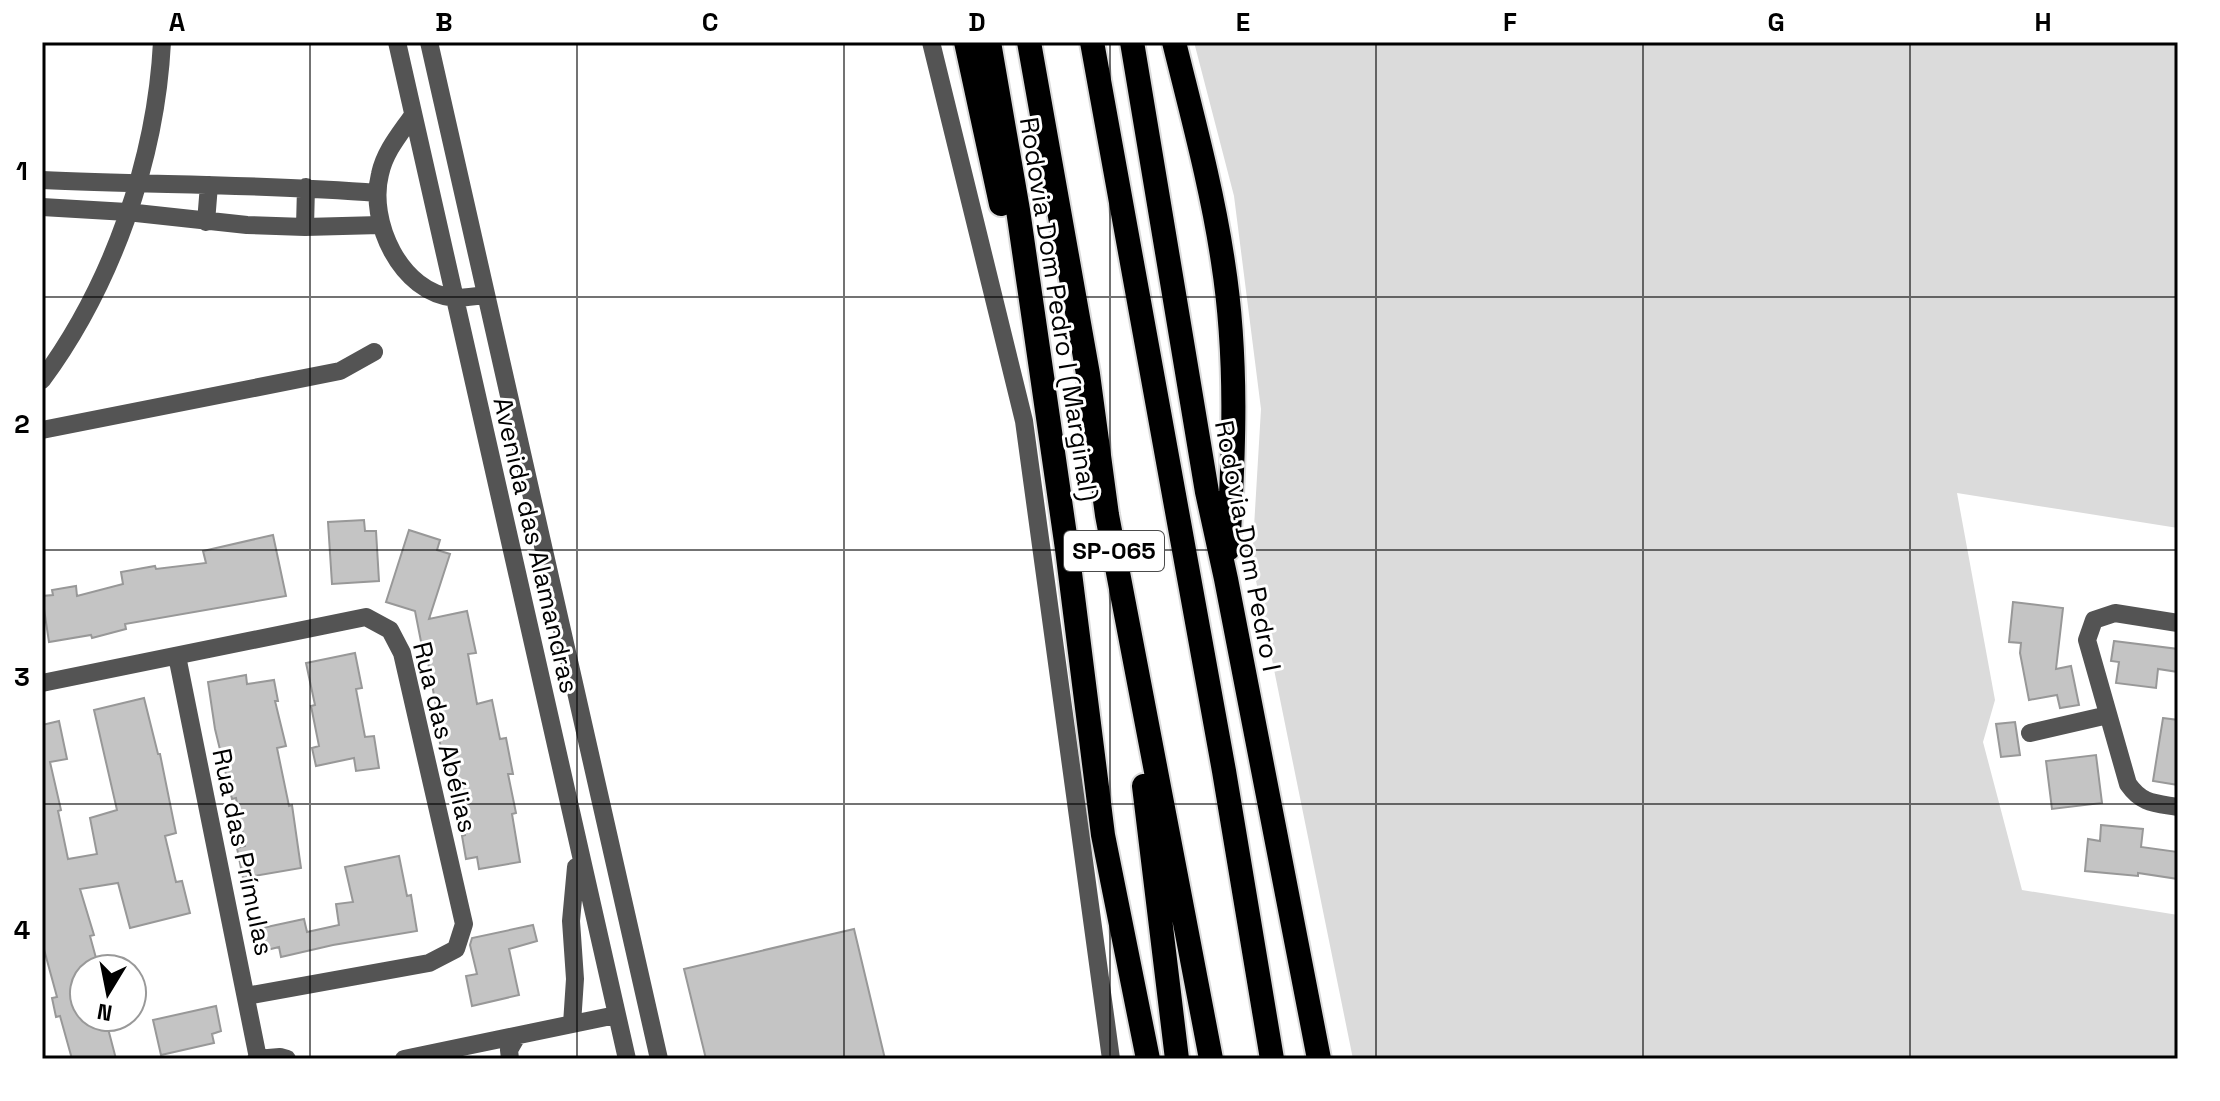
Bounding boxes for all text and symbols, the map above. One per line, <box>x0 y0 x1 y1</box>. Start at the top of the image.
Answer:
text: A <box>169 5 186 39</box>
text: B <box>435 5 453 39</box>
text: C <box>702 5 718 39</box>
text: D <box>968 5 986 39</box>
text: E <box>1236 5 1250 39</box>
text: F <box>1503 5 1517 39</box>
text: G <box>1767 5 1785 39</box>
text: H <box>2034 5 2052 39</box>
street label: Rodovia Dom Pedro I (Marginal) <box>1012 115 1106 503</box>
text: 1 <box>16 154 28 188</box>
street label: Avenida das Alamandras <box>485 394 587 696</box>
text: 2 <box>14 407 30 441</box>
street label: Rodovia Dom Pedro I <box>1207 418 1289 674</box>
road number: SP-065 <box>1064 531 1164 571</box>
street label: Rua das Abélias <box>405 638 485 836</box>
text: 3 <box>14 660 30 694</box>
street label: Rua das Prímulas <box>204 745 282 959</box>
text: 4 <box>14 913 30 947</box>
north arrow <box>68 953 148 1033</box>
text: N <box>95 998 114 1028</box>

